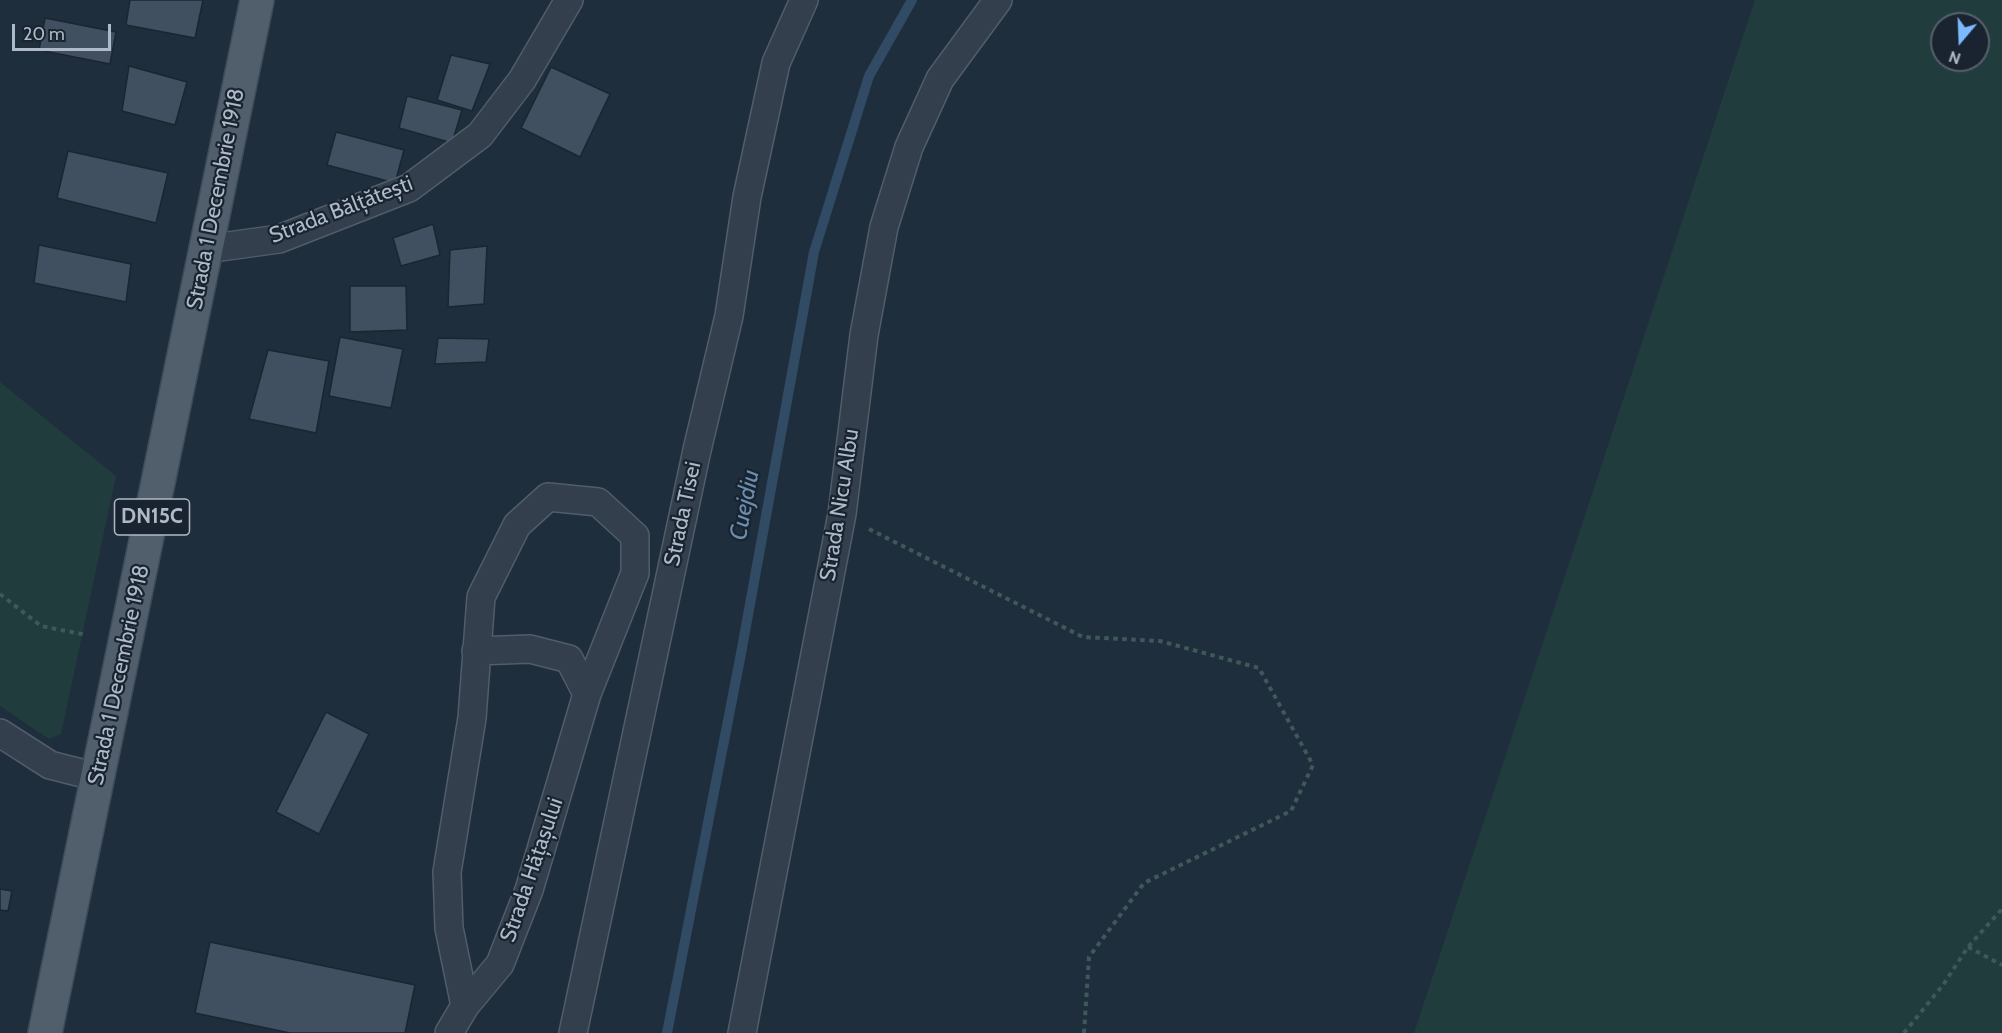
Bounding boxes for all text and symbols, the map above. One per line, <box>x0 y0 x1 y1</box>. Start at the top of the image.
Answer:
scale bar <box>15 12 114 50</box>
north arrow <box>1930 12 1990 72</box>
text: 20 m <box>23 23 65 45</box>
text: N <box>1946 47 1963 68</box>
street label: Strada 1 Decembrie 1918 <box>182 86 250 312</box>
street label: Strada Bălțătești <box>266 171 416 249</box>
street label: Strada Nicu Albu <box>815 427 865 583</box>
street label: Strada Tisei <box>659 459 707 569</box>
water label: Cuejdiu <box>724 467 766 543</box>
road number: DN15C <box>114 499 190 535</box>
street label: Strada 1 Decembrie 1918 <box>83 562 155 788</box>
street label: Strada Hățașului <box>495 794 569 946</box>

